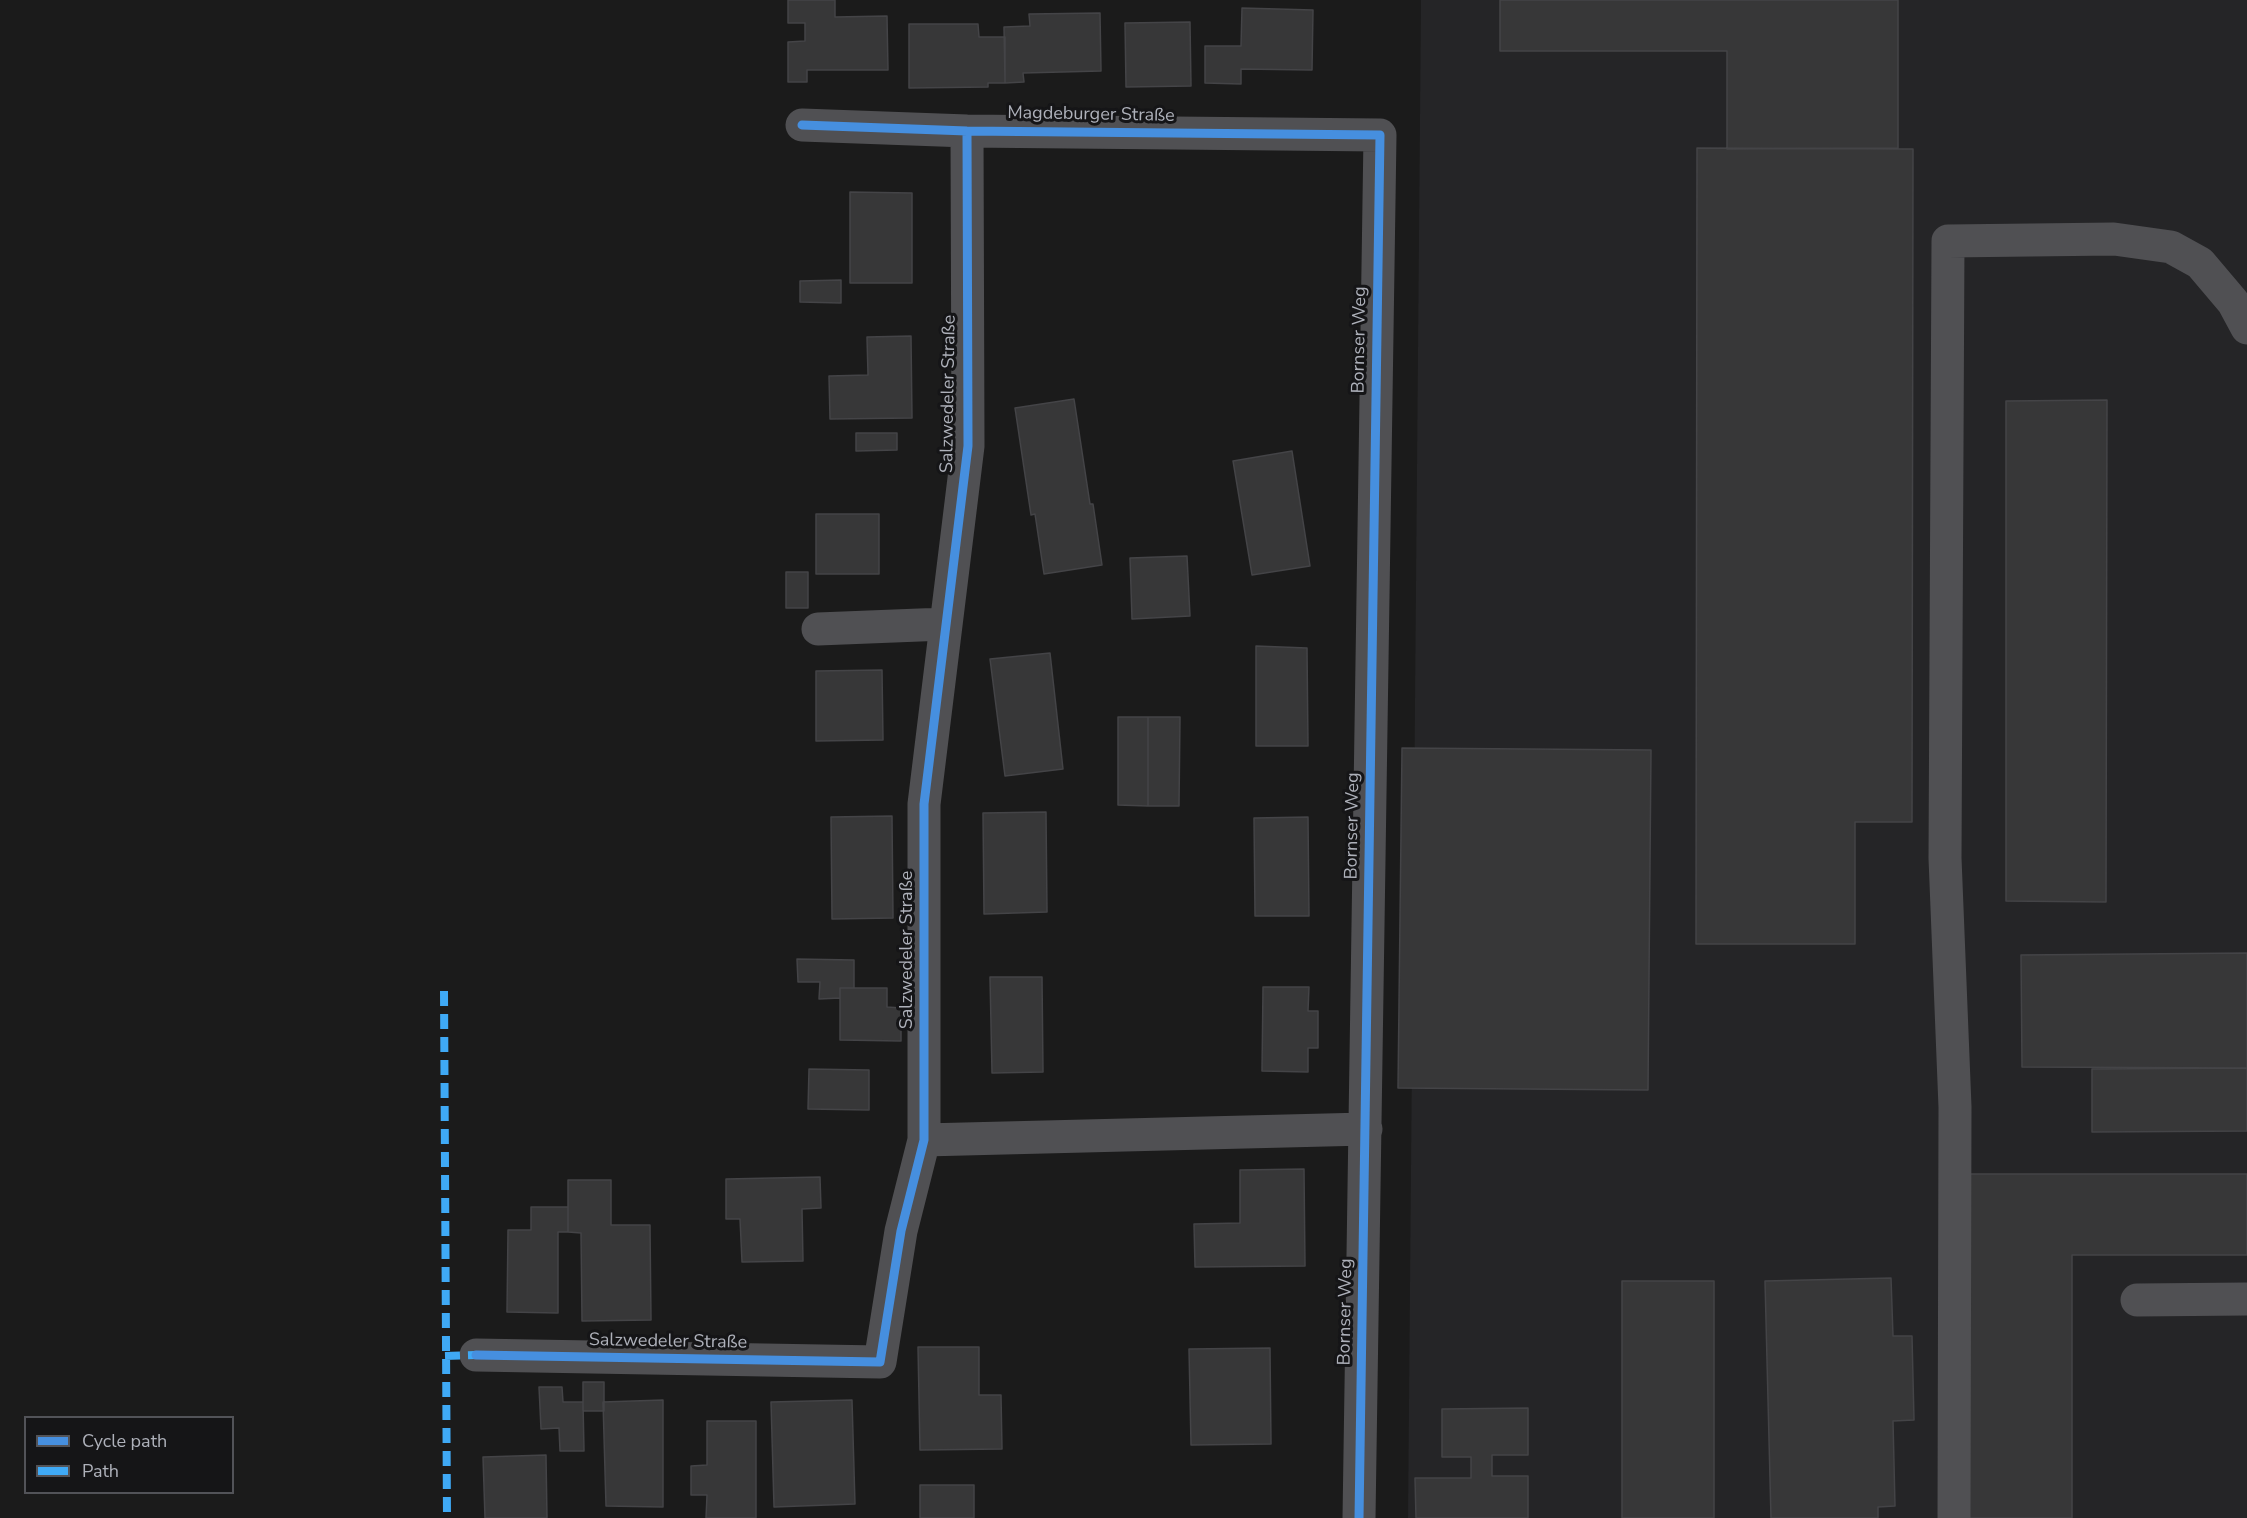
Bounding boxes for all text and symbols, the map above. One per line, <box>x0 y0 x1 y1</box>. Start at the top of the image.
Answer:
street label: Magdeburger Straße <box>1007 103 1175 127</box>
street label: Bornser Weg <box>1348 286 1372 394</box>
street label: Salzwedeler Straße <box>937 315 961 473</box>
street label: Bornser Weg <box>1341 772 1365 880</box>
street label: Salzwedeler Straße <box>897 871 919 1029</box>
street label: Bornser Weg <box>1334 1258 1358 1366</box>
street label: Salzwedeler Straße <box>589 1330 747 1354</box>
legend <box>24 1416 234 1494</box>
text: Cycle path <box>82 1429 167 1453</box>
text: Path <box>82 1459 119 1483</box>

